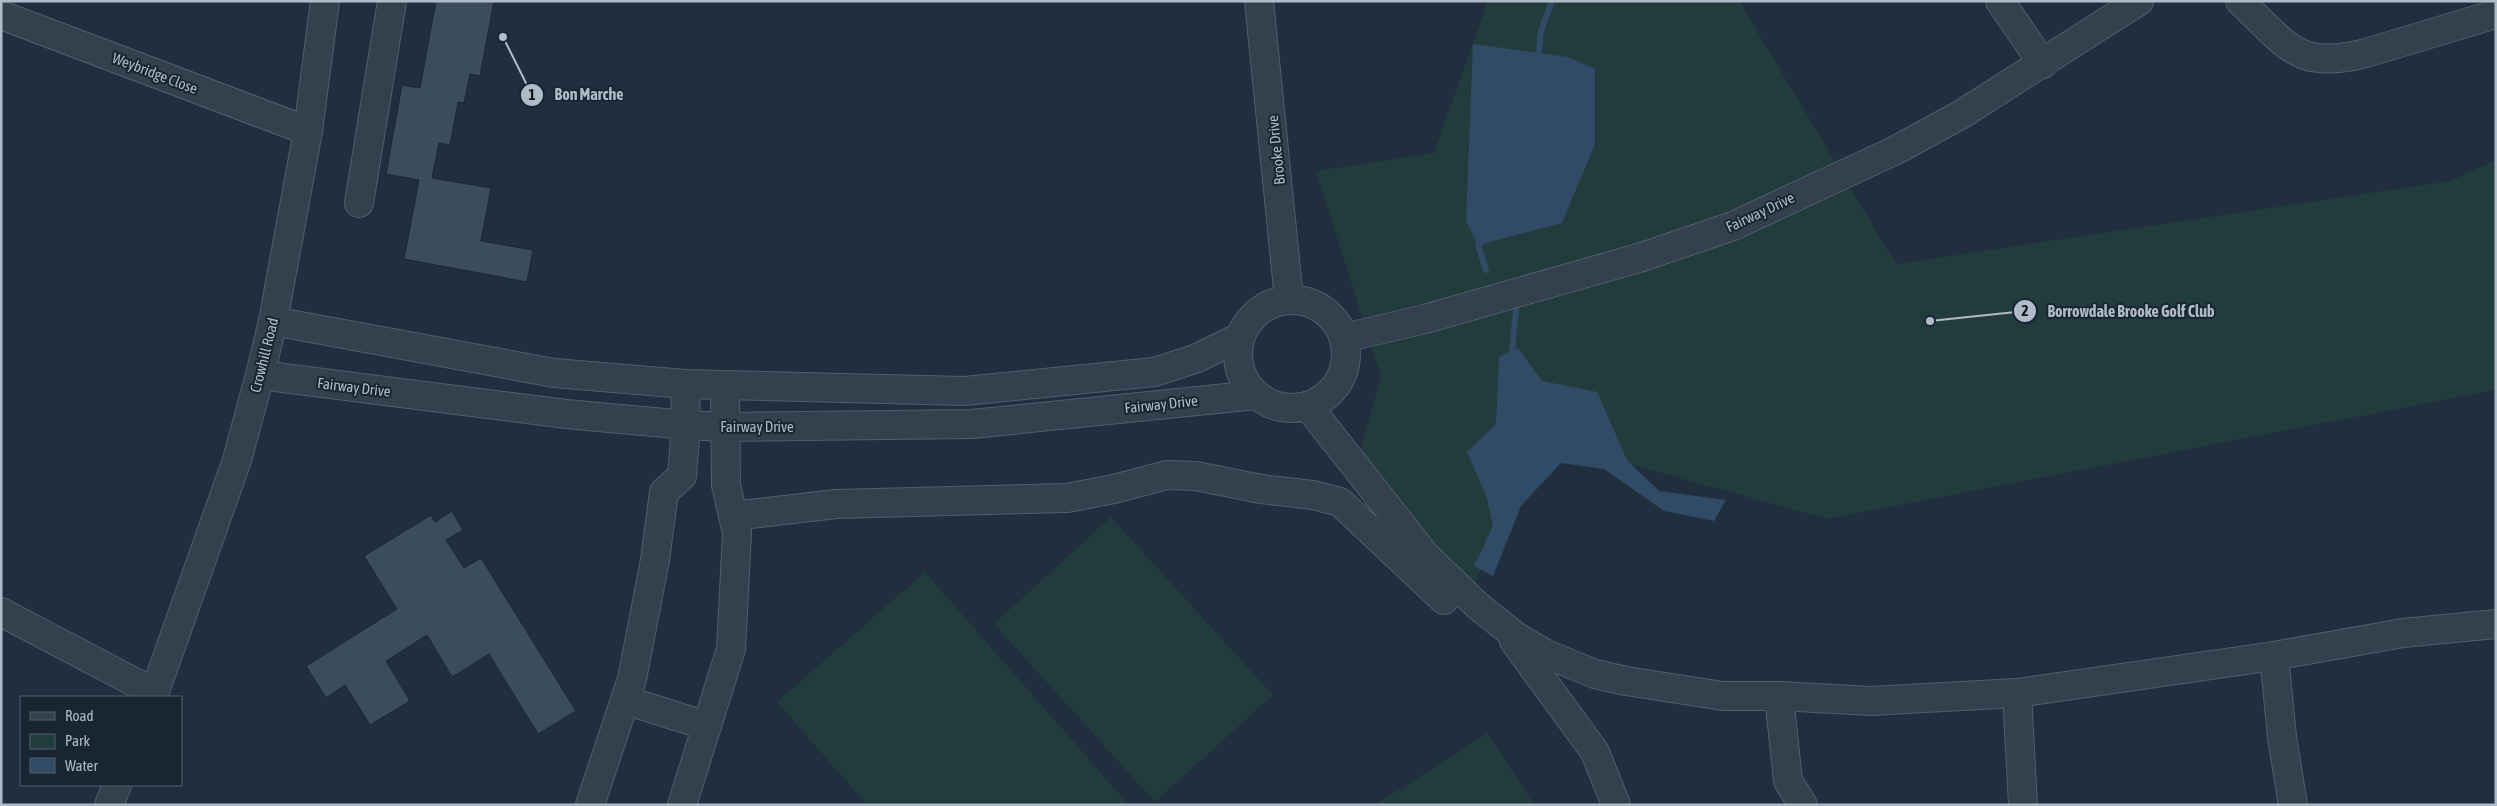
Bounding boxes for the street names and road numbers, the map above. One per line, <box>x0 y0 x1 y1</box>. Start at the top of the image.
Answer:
street label: Weybridge Close <box>110 49 200 97</box>
street label: Brooke Drive <box>1264 114 1288 186</box>
street label: Fairway Drive <box>1723 189 1797 235</box>
street label: Crowhill Road <box>247 316 281 394</box>
street label: Fairway Drive <box>316 374 392 400</box>
street label: Fairway Drive <box>1123 392 1199 416</box>
street label: Fairway Drive <box>720 418 794 435</box>

